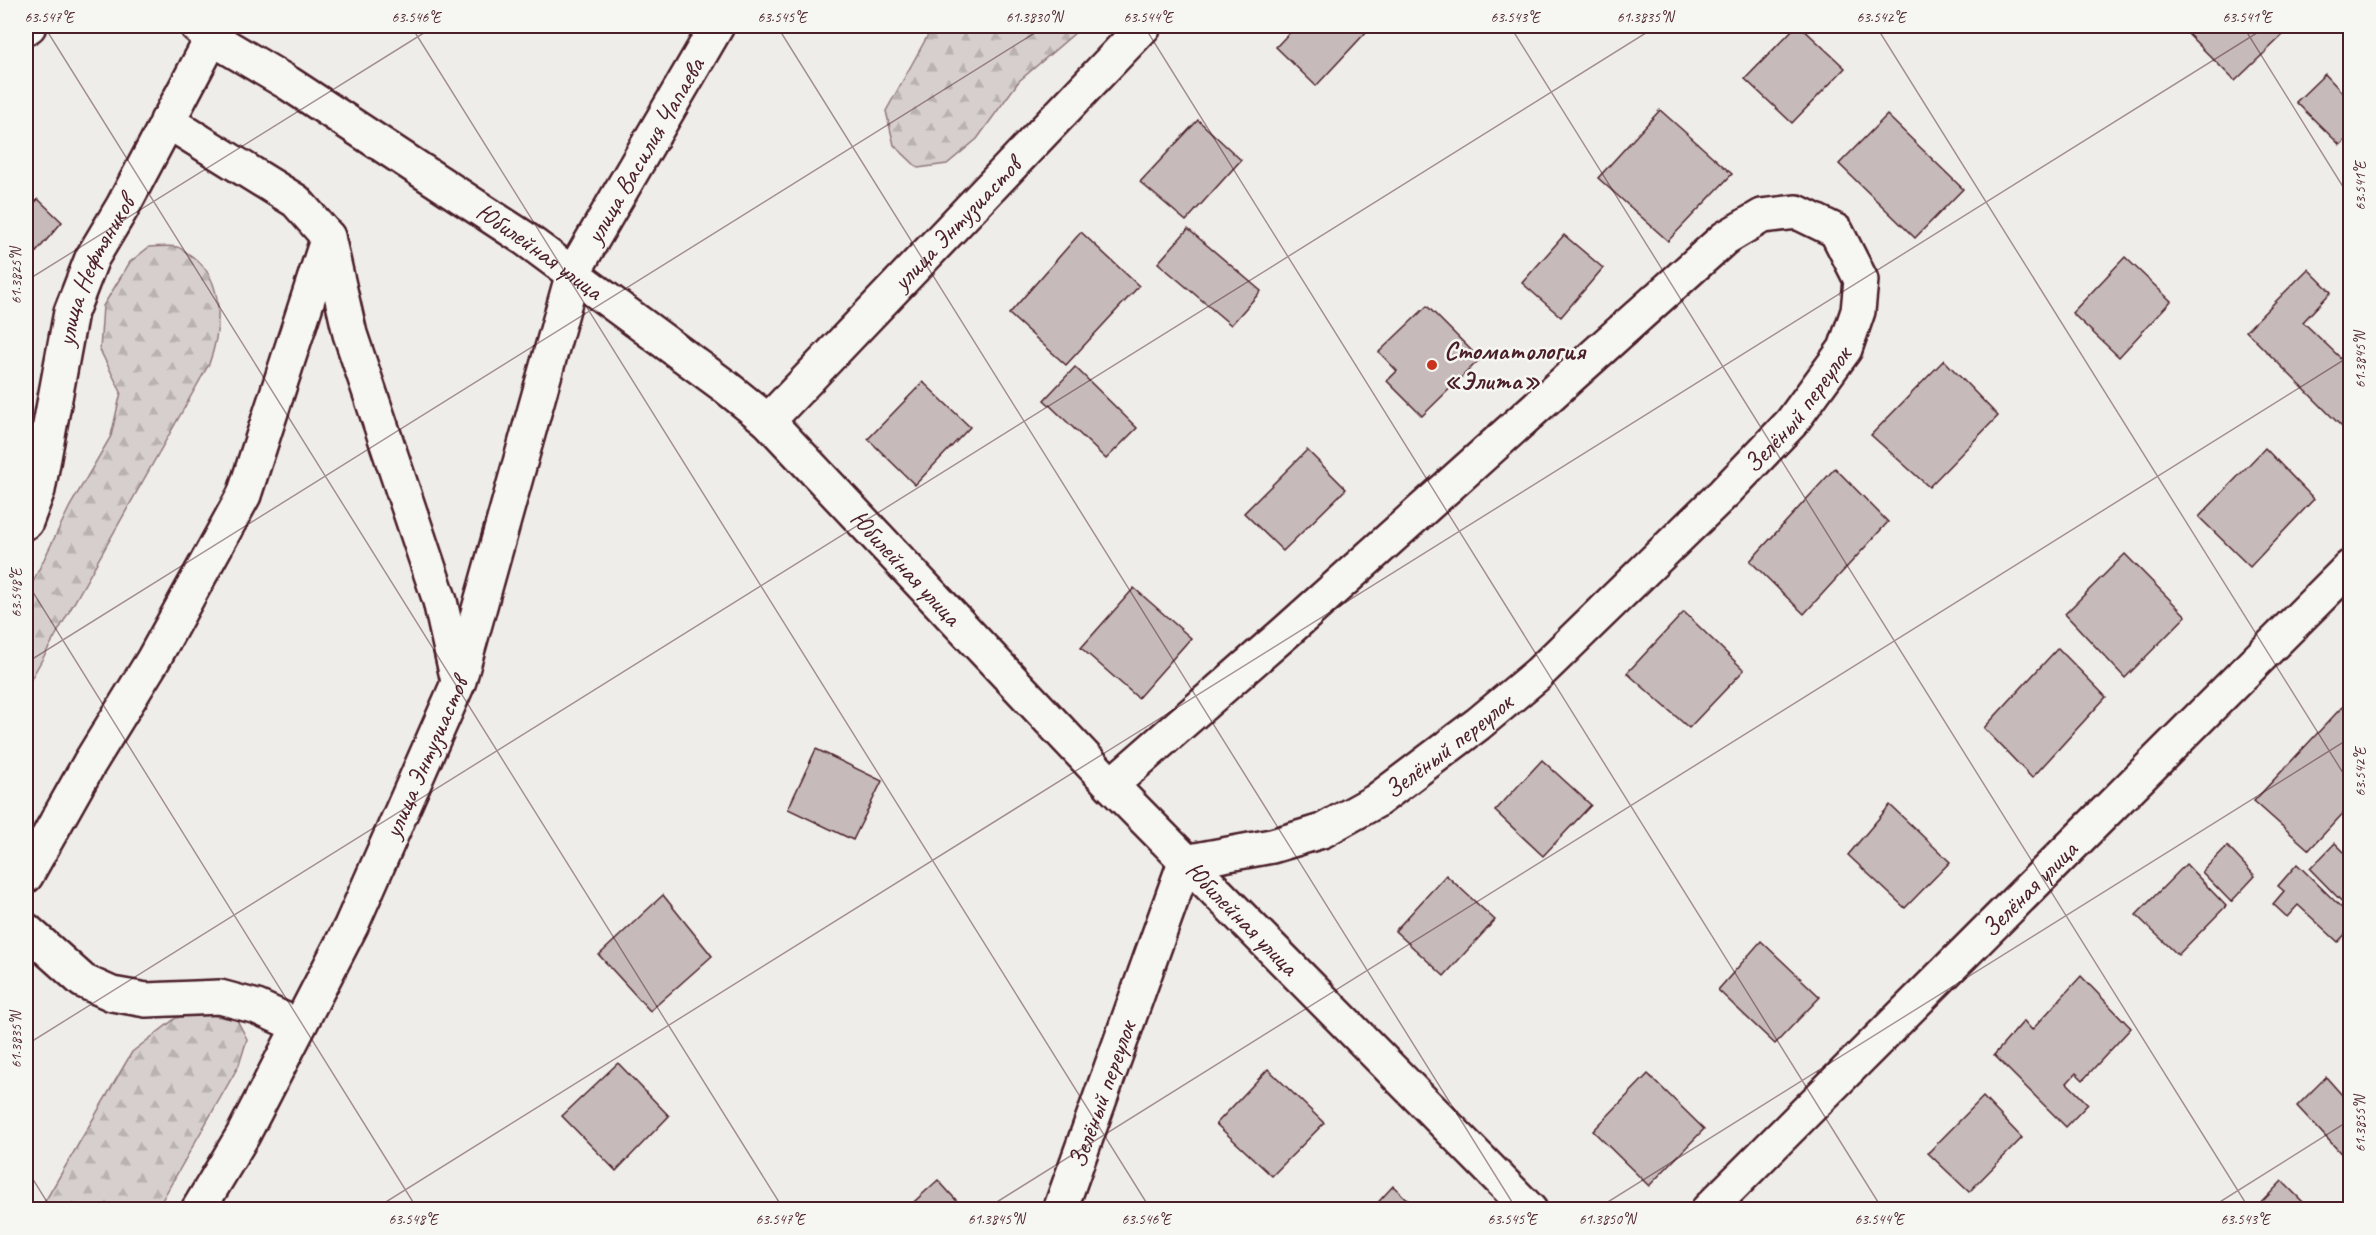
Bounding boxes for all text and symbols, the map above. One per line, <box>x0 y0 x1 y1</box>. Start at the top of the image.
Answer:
text: 63.547°E <box>25 8 76 27</box>
text: 63.546°E <box>392 8 443 27</box>
text: 63.545°E <box>758 8 809 27</box>
text: 61.3830°N <box>1006 8 1065 27</box>
text: 63.544°E <box>1124 8 1175 27</box>
text: 63.543°E <box>1491 8 1542 27</box>
text: 61.3835°N <box>1617 8 1676 27</box>
text: 63.542°E <box>1857 8 1908 27</box>
text: 63.541°E <box>2223 8 2274 27</box>
street label: улица Василия Чапаева <box>577 50 713 251</box>
street label: улица Энтузиастов <box>884 147 1031 299</box>
text: 63.541°E <box>2351 159 2370 210</box>
street label: улица Нефтяников <box>49 185 145 351</box>
street label: Юбилейная улица <box>470 195 610 308</box>
text: 61.3825°N <box>7 245 26 304</box>
text: 61.3845°N <box>2351 329 2370 388</box>
place label: Стоматология «Элита» <box>1444 334 1587 397</box>
street label: Зелёный переулок <box>1736 338 1860 480</box>
marker: Стоматология «Элита» <box>1425 358 1439 372</box>
street label: Юбилейная улица <box>843 503 969 634</box>
text: 63.548°E <box>7 566 26 617</box>
street label: улица Энтузиастов <box>375 668 477 845</box>
street label: Зелёный переулок <box>1377 685 1521 806</box>
text: 63.542°E <box>2351 745 2370 796</box>
street label: Зелёная улица <box>1974 833 2086 944</box>
street label: Юбилейная улица <box>1178 854 1307 984</box>
text: 61.3835°N <box>7 1009 26 1068</box>
street label: Зелёный переулок <box>1061 1014 1144 1172</box>
text: 61.3855°N <box>2351 1093 2370 1152</box>
text: 63.548°E <box>389 1210 440 1229</box>
text: 63.547°E <box>756 1210 807 1229</box>
text: 61.3845°N <box>968 1210 1027 1229</box>
text: 63.546°E <box>1122 1210 1173 1229</box>
text: 63.545°E <box>1488 1210 1539 1229</box>
text: 61.3850°N <box>1579 1210 1638 1229</box>
text: 63.544°E <box>1855 1210 1906 1229</box>
text: 63.543°E <box>2221 1210 2272 1229</box>

